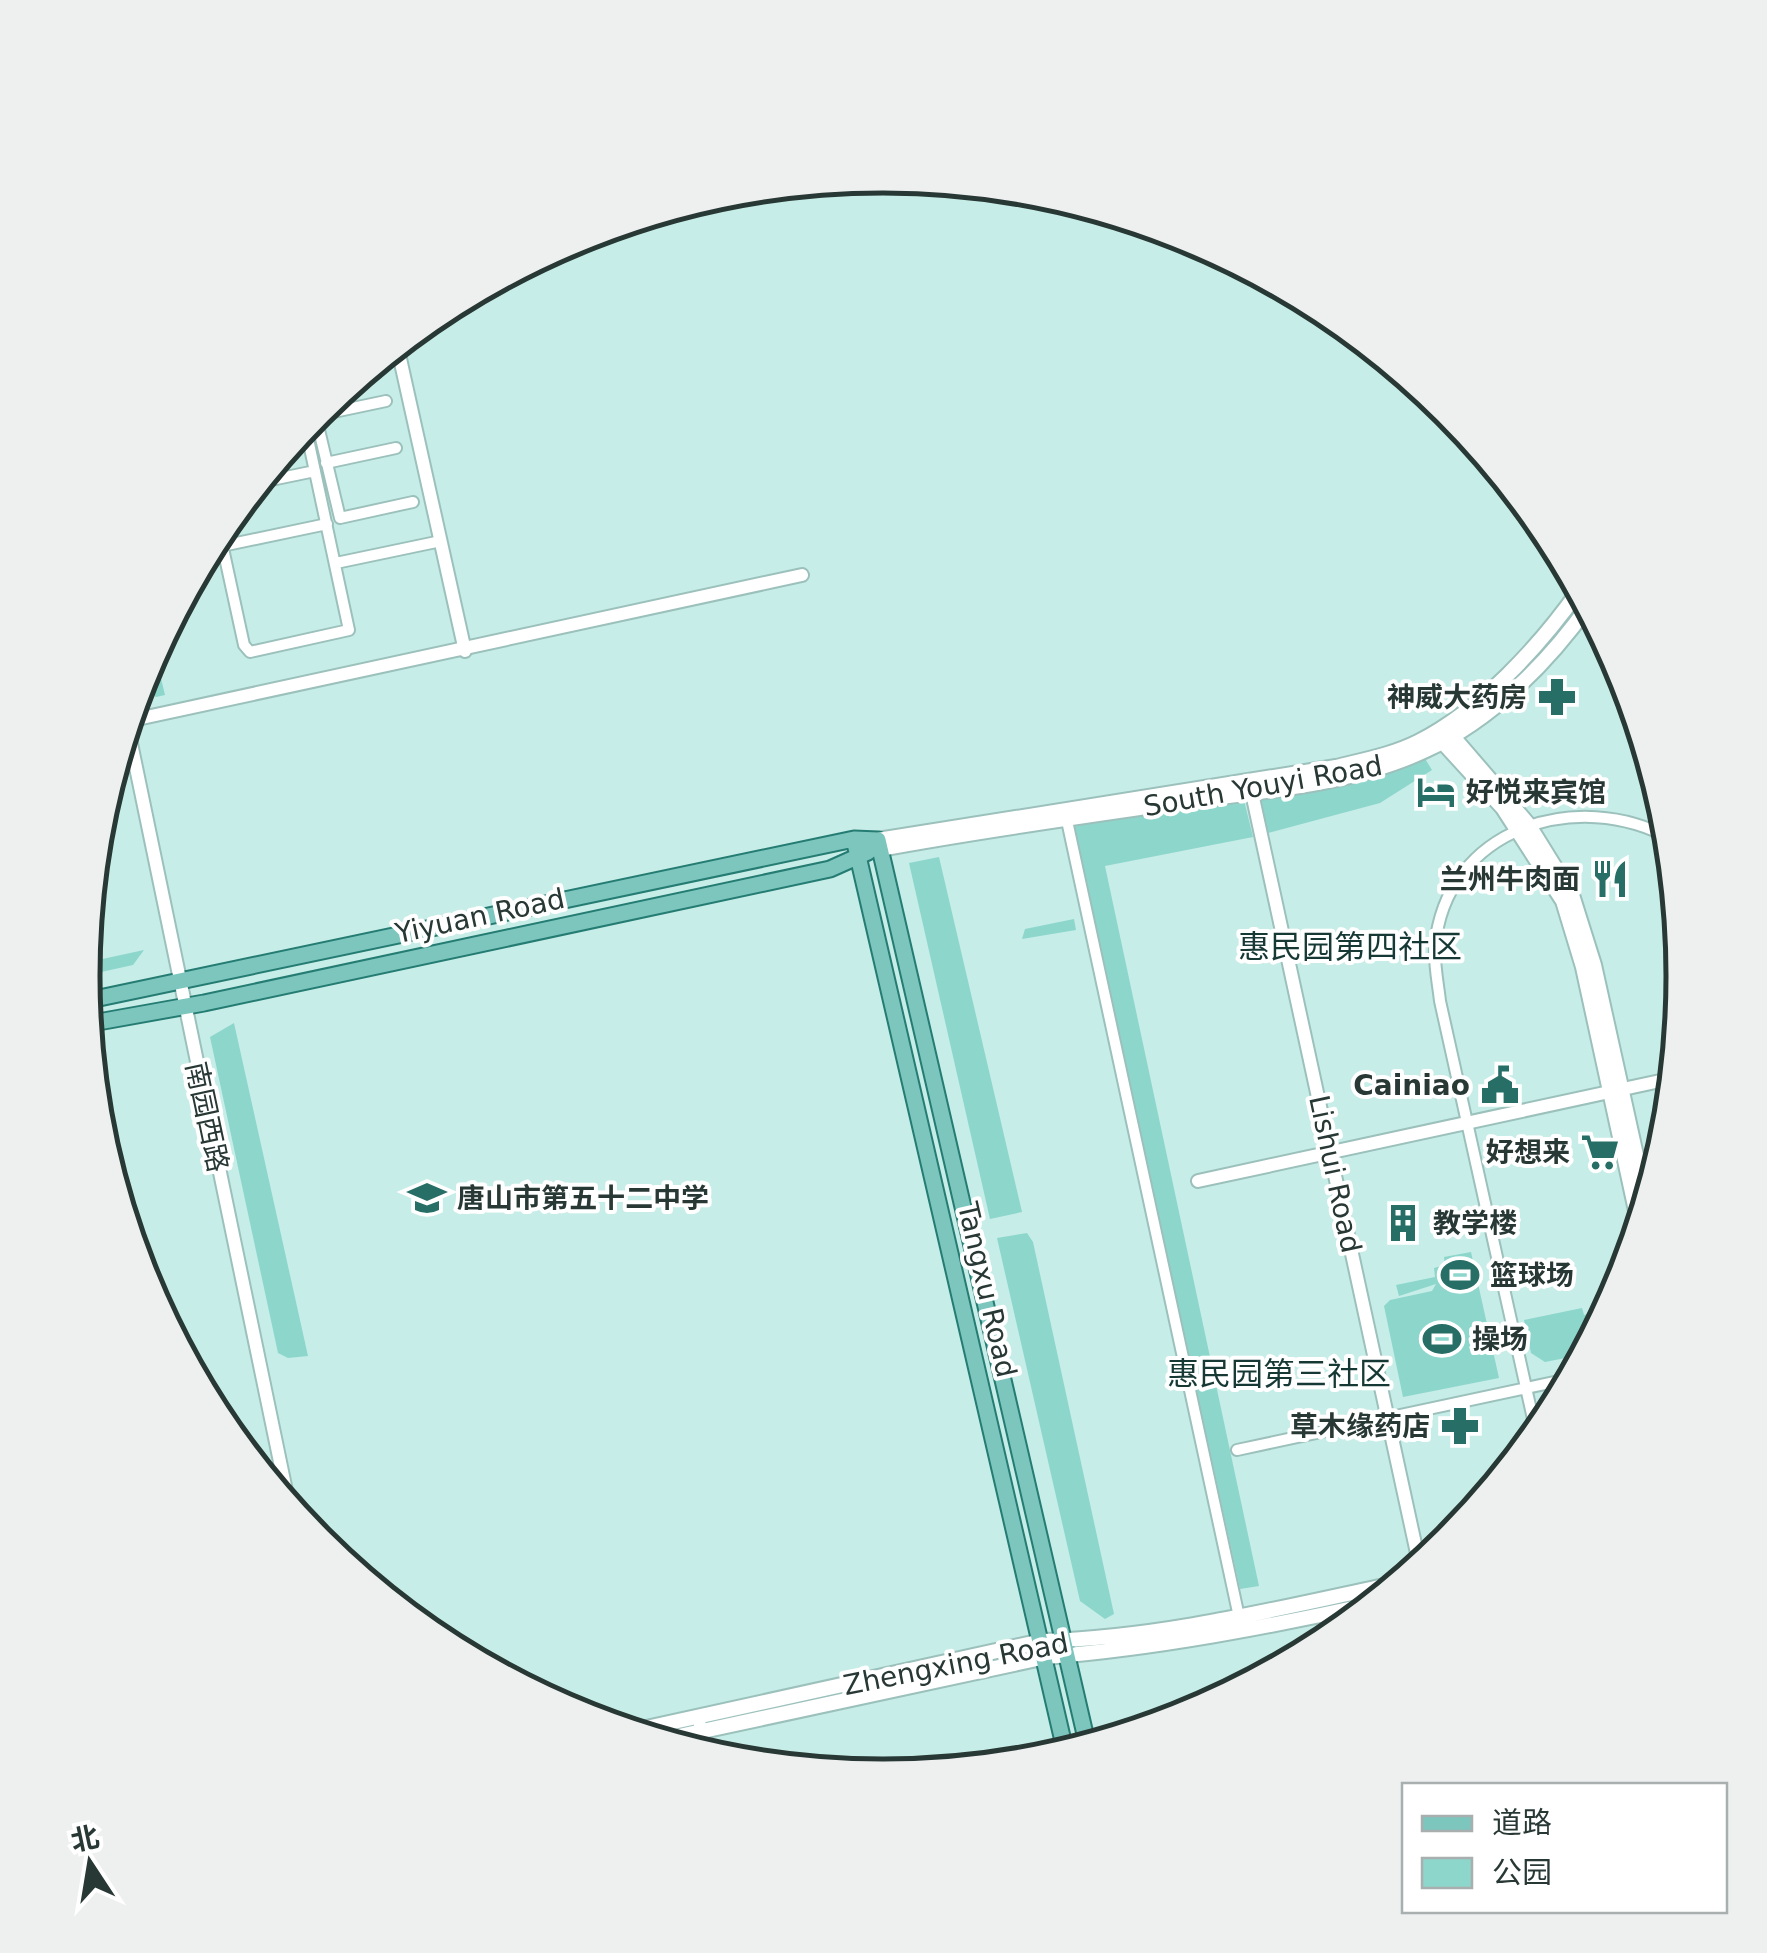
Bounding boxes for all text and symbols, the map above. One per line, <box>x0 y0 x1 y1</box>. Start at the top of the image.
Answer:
pharmacy icon: 神威大药房 <box>1536 676 1578 718</box>
place label: 神威大药房 <box>1387 681 1527 714</box>
street label: South Youyi Road <box>1141 749 1385 823</box>
hotel icon: 好悦来宾馆 <box>1415 771 1457 813</box>
place label: 好悦来宾馆 <box>1466 776 1606 809</box>
restaurant icon: 兰州牛肉面 <box>1589 858 1631 900</box>
place label: 兰州牛肉面 <box>1440 863 1580 896</box>
street label: Yiyuan Road <box>391 882 568 950</box>
district label: 惠民园第四社区 <box>1238 928 1462 966</box>
street label: 南园西路 <box>179 1059 235 1175</box>
public building icon: Cainiao <box>1479 1064 1521 1106</box>
place label: Cainiao <box>1353 1069 1470 1102</box>
street label: Lishui Road <box>1302 1092 1368 1256</box>
supermarket icon: 好想来 <box>1579 1131 1621 1173</box>
place label: 好想来 <box>1486 1136 1570 1169</box>
school or university icon: 唐山市第五十二中学 <box>406 1177 448 1219</box>
place label: 唐山市第五十二中学 <box>457 1182 709 1215</box>
street label: Tangxu Road <box>951 1198 1023 1381</box>
building icon: 教学楼 <box>1382 1202 1424 1244</box>
place label: 教学楼 <box>1433 1207 1517 1240</box>
sports icon: 篮球场 <box>1439 1254 1481 1296</box>
place label: 篮球场 <box>1490 1259 1574 1292</box>
sports icon: 操场 <box>1421 1318 1463 1360</box>
place label: 操场 <box>1472 1323 1528 1356</box>
district label: 惠民园第三社区 <box>1167 1355 1391 1393</box>
pharmacy icon: 草木缘药店 <box>1439 1405 1481 1447</box>
place label: 草木缘药店 <box>1290 1410 1430 1443</box>
street label: Zhengxing Road <box>841 1626 1071 1702</box>
legend <box>1402 1783 1727 1913</box>
text: 道路 <box>1492 1805 1552 1840</box>
north arrow <box>40 1813 140 1913</box>
text: 北 <box>68 1820 102 1858</box>
text: 公园 <box>1492 1855 1552 1890</box>

